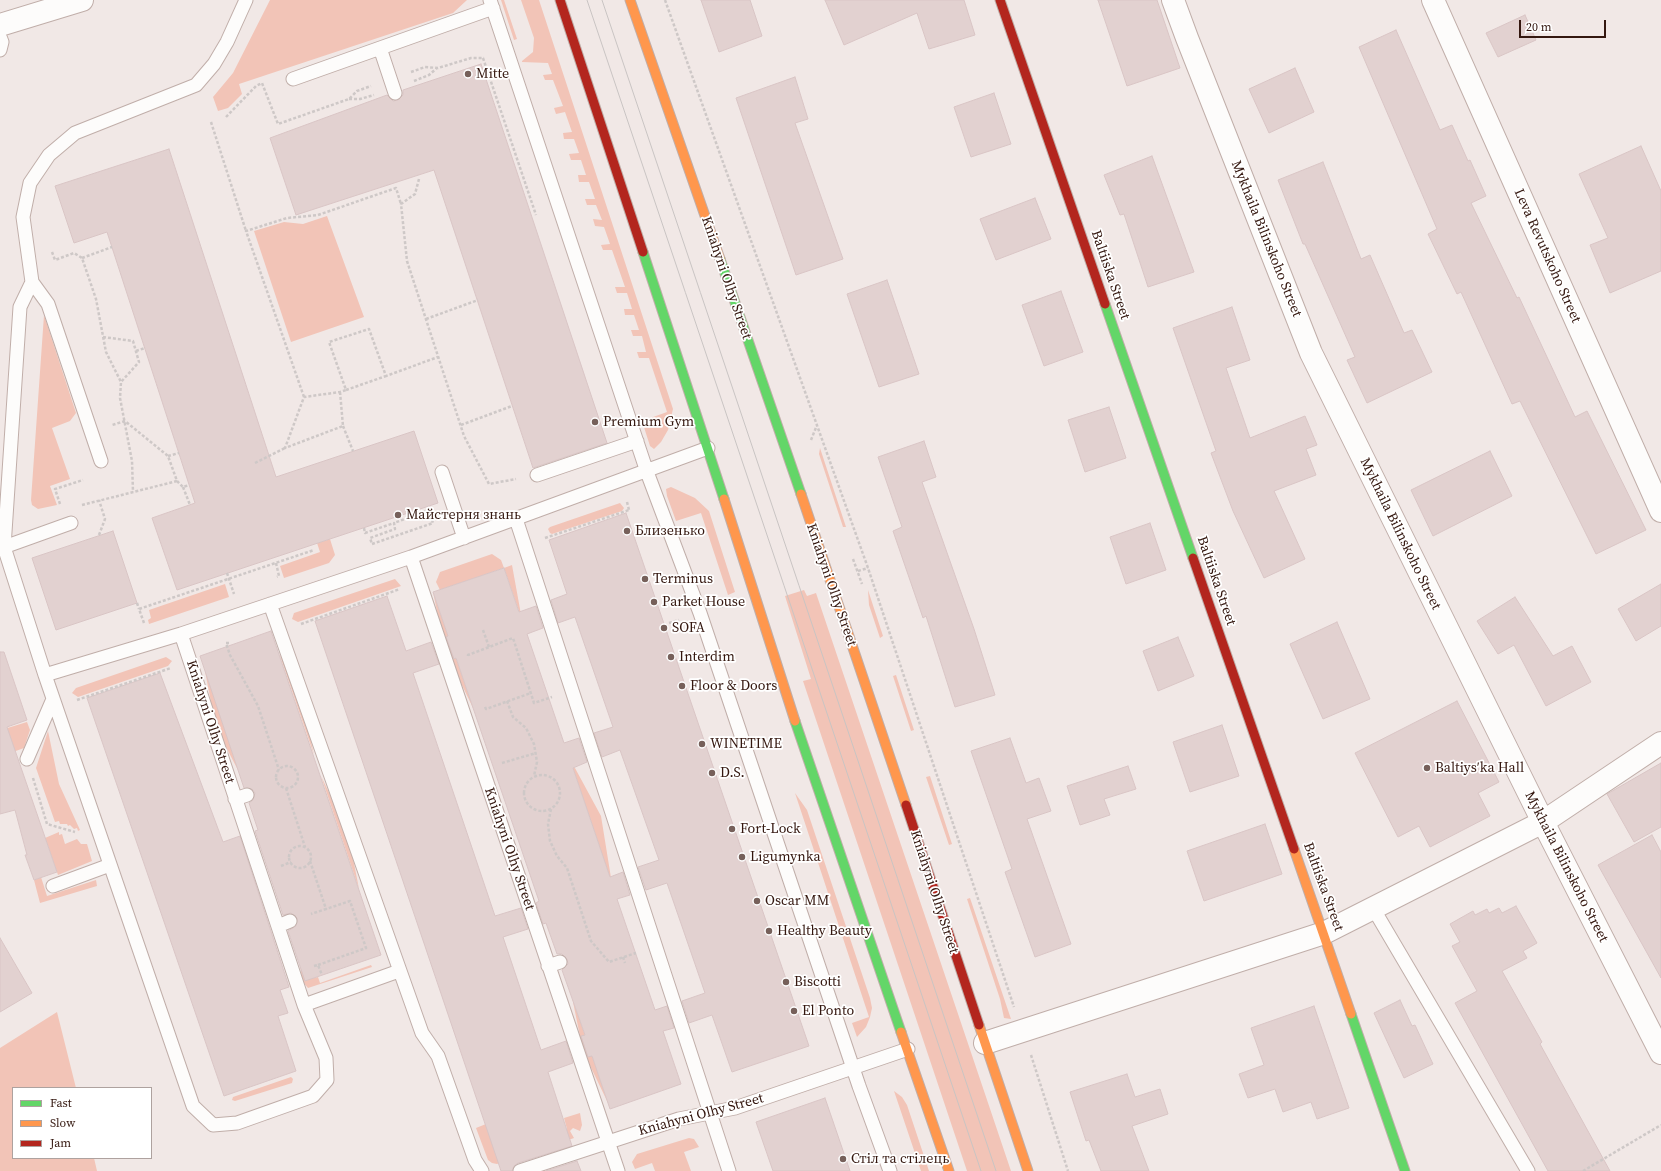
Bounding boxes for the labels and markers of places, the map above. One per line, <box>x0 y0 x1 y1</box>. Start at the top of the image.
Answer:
place label: Mitte <box>476 66 509 82</box>
marker: Mitte <box>463 69 473 79</box>
place label: Premium Gym <box>603 414 694 430</box>
marker: Premium Gym <box>590 417 600 427</box>
place label: Майстерня знань <box>406 507 521 523</box>
marker: Майстерня знань <box>393 510 403 520</box>
place label: Близенько <box>635 523 705 539</box>
marker: Близенько <box>622 526 632 536</box>
place label: Terminus <box>653 571 713 587</box>
marker: Terminus <box>640 574 650 584</box>
place label: Parket House <box>662 594 745 610</box>
marker: Parket House <box>649 597 659 607</box>
place label: SOFA <box>672 620 705 636</box>
marker: SOFA <box>659 623 669 633</box>
place label: Interdim <box>679 649 735 665</box>
marker: Interdim <box>666 652 676 662</box>
place label: Floor & Doors <box>690 678 777 694</box>
marker: Floor & Doors <box>677 681 687 691</box>
place label: WINETIME <box>710 736 782 752</box>
marker: WINETIME <box>697 739 707 749</box>
place label: Baltiysʹka Hall <box>1435 760 1524 776</box>
marker: Baltiysʹka Hall <box>1422 763 1432 773</box>
place label: D.S. <box>720 765 745 781</box>
marker: D.S. <box>707 768 717 778</box>
place label: Fort-Lock <box>740 821 801 837</box>
marker: Fort-Lock <box>727 824 737 834</box>
place label: Ligumynka <box>750 849 821 865</box>
marker: Ligumynka <box>737 852 747 862</box>
place label: Oscar MM <box>765 893 829 909</box>
marker: Oscar MM <box>752 896 762 906</box>
place label: Healthy Beauty <box>777 923 872 939</box>
marker: Healthy Beauty <box>764 926 774 936</box>
place label: Biscotti <box>794 974 841 990</box>
marker: Biscotti <box>781 977 791 987</box>
place label: El Ponto <box>802 1003 854 1019</box>
marker: El Ponto <box>789 1006 799 1016</box>
place label: Стіл та стілець <box>851 1151 949 1167</box>
marker: Стіл та стілець <box>838 1154 848 1164</box>

